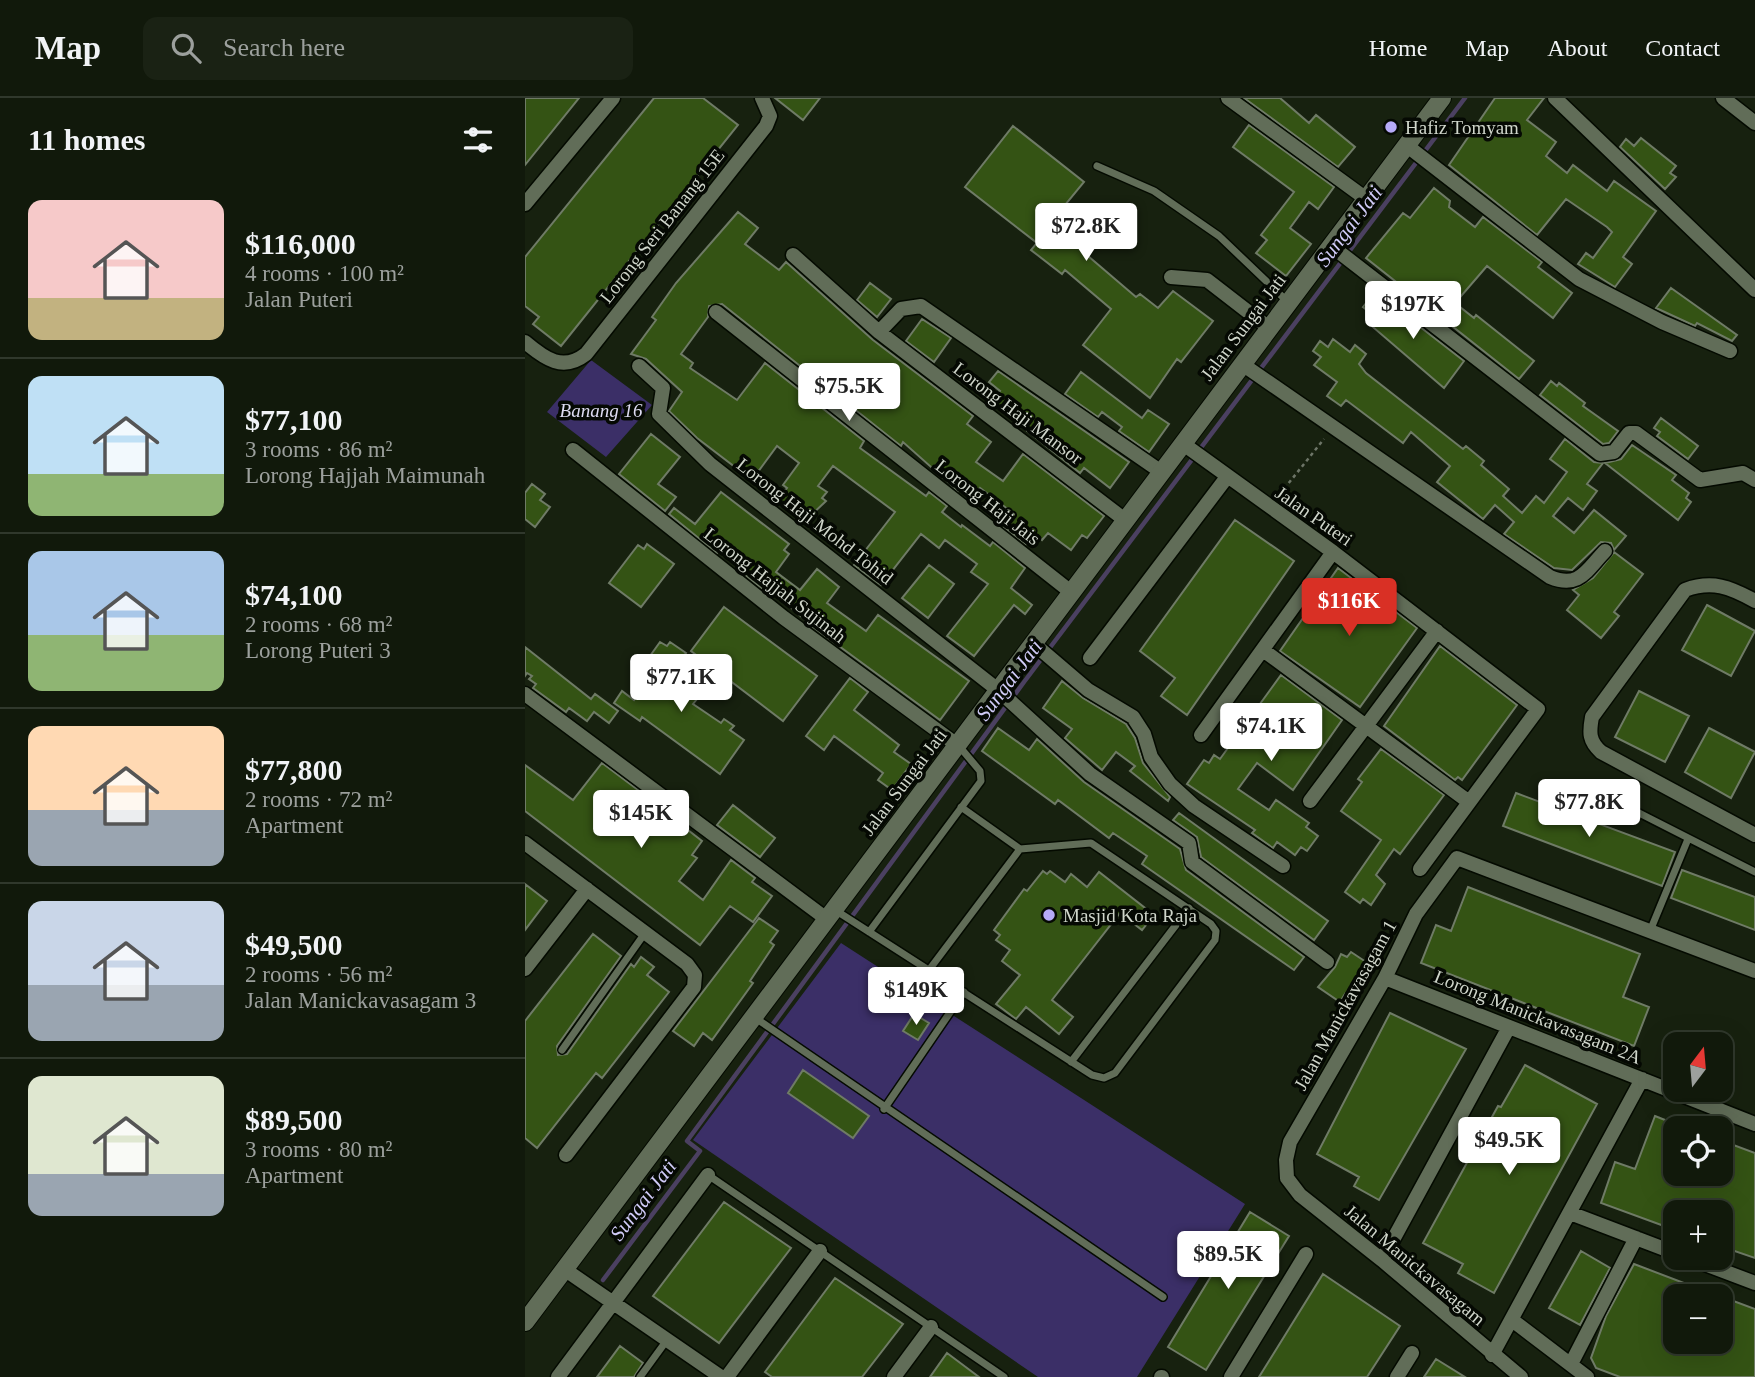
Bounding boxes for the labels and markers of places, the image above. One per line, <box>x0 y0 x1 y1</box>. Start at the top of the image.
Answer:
place label: Hafiz Tomyam <box>1405 117 1519 138</box>
marker: Hafiz Tomyam <box>1383 119 1399 135</box>
pin: $72.8K <box>1029 204 1143 263</box>
pin: $197K <box>1364 282 1462 341</box>
pin: $75.5K <box>792 364 906 423</box>
pin: $116K <box>1300 578 1398 638</box>
pin: $77.1K <box>624 654 738 714</box>
pin: $74.1K <box>1214 704 1328 763</box>
pin: $77.8K <box>1532 780 1646 839</box>
pin: $145K <box>592 790 690 850</box>
place label: Masjid Kota Raja <box>1063 905 1198 926</box>
marker: Masjid Kota Raja <box>1041 907 1057 923</box>
pin: $149K <box>867 968 965 1027</box>
pin: $49.5K <box>1452 1118 1566 1177</box>
pin: $89.5K <box>1171 1232 1285 1291</box>

